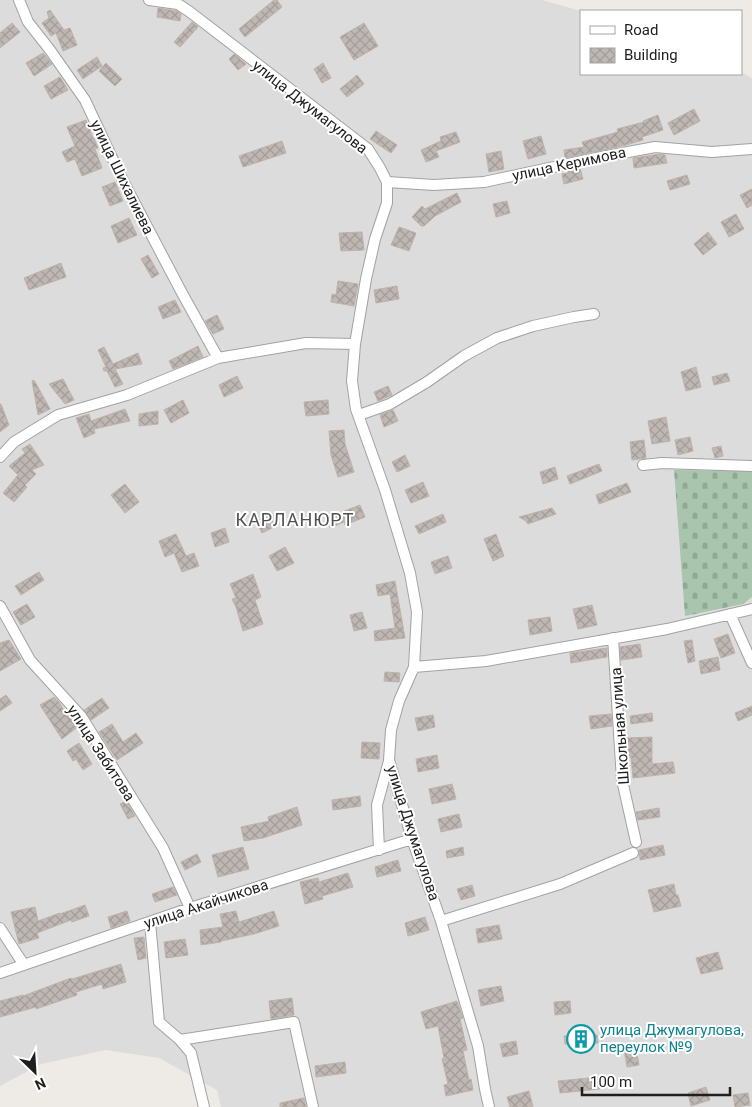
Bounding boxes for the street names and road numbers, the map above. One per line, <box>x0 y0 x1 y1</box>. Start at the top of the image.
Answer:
street label: улица Джумагулова <box>249 56 371 158</box>
street label: улица Шихалиева <box>86 117 158 237</box>
street label: улица Керимова <box>510 143 628 185</box>
street label: Школьная улица <box>607 667 633 785</box>
street label: улица Забитова <box>63 702 139 804</box>
street label: улица Джумагулова <box>383 763 443 903</box>
street label: улица Акайчикова <box>142 875 270 933</box>

